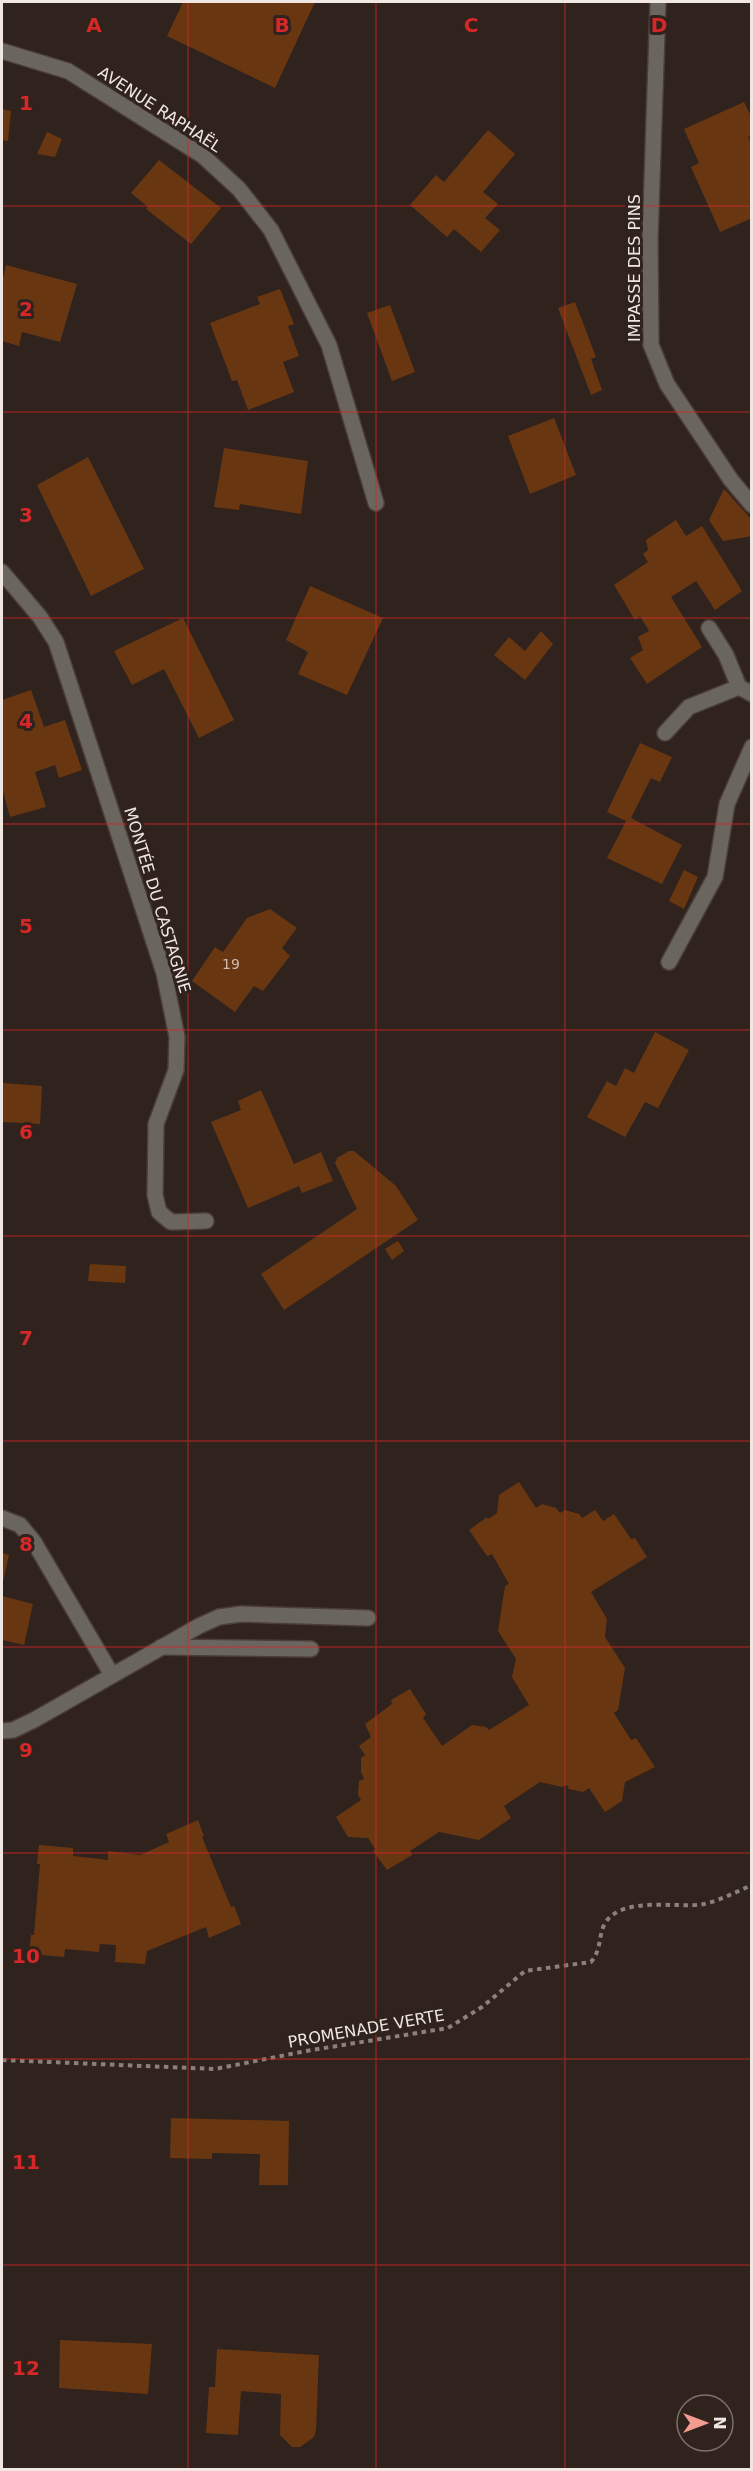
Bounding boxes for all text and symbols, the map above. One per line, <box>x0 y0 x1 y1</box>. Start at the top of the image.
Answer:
text: A <box>86 13 102 37</box>
text: B <box>274 13 290 37</box>
text: C <box>464 13 478 37</box>
text: D <box>651 13 667 37</box>
street label: AVENUE RAPHAËL <box>95 63 225 156</box>
text: 1 <box>19 91 33 115</box>
street label: IMPASSE DES PINS <box>625 194 644 342</box>
text: 2 <box>19 297 33 321</box>
text: 3 <box>19 503 33 527</box>
text: 4 <box>19 709 33 733</box>
street label: MONTÉE DU CASTAGNIE <box>120 805 195 995</box>
text: 5 <box>19 914 33 938</box>
house number: 19 <box>222 956 240 972</box>
text: 6 <box>19 1120 33 1144</box>
text: 7 <box>19 1326 33 1350</box>
text: 8 <box>19 1532 33 1556</box>
text: 9 <box>19 1738 33 1762</box>
text: 10 <box>12 1944 40 1968</box>
street label: PROMENADE VERTE <box>286 2005 446 2052</box>
text: 11 <box>12 2150 40 2174</box>
text: 12 <box>12 2356 40 2380</box>
north arrow <box>675 2393 735 2453</box>
text: N <box>710 2416 729 2430</box>

